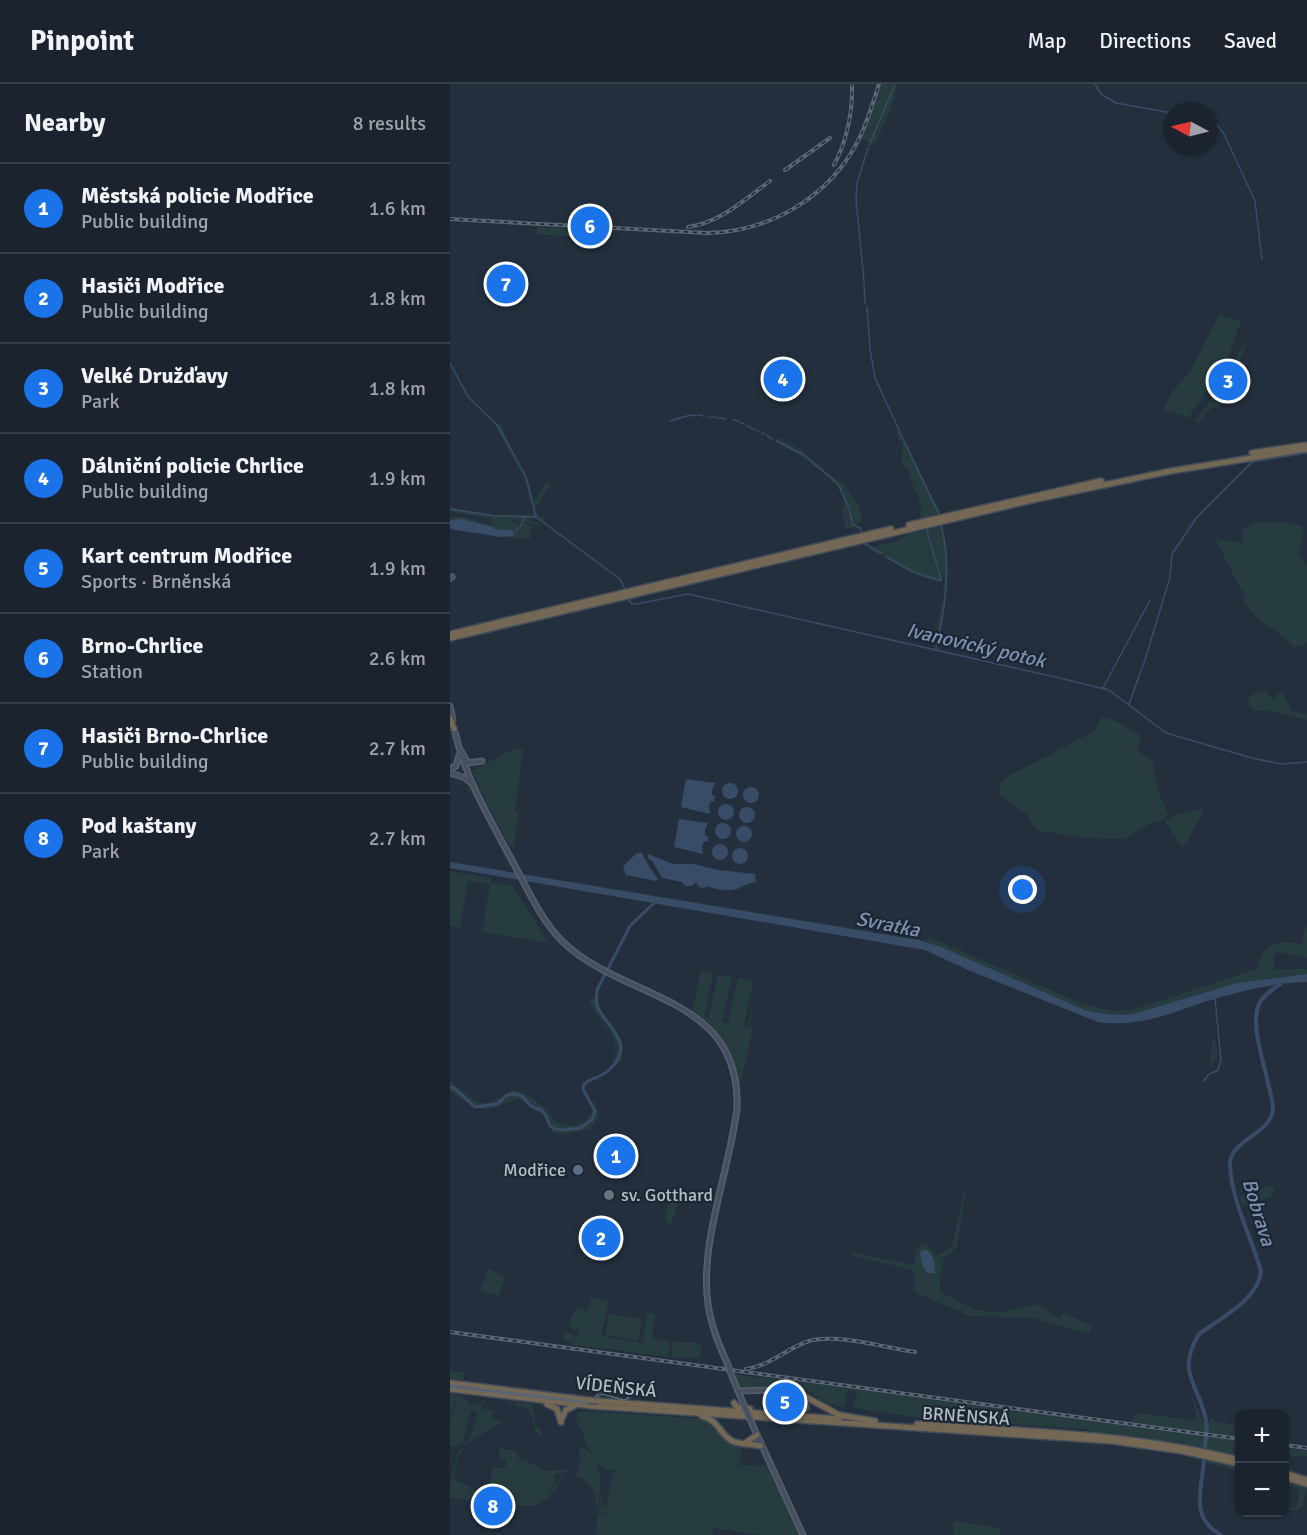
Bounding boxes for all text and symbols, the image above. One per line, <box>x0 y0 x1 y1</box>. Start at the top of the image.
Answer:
text: Pinpoint <box>30 24 134 58</box>
text: Map <box>1028 28 1066 54</box>
text: Directions <box>1099 28 1191 54</box>
text: Saved <box>1224 28 1277 54</box>
north arrow <box>1163 102 1217 156</box>
text: Nearby <box>24 107 105 139</box>
text: 8 results <box>353 111 426 136</box>
text: Městská policie Modřice <box>81 182 314 209</box>
text: 1 <box>38 196 49 221</box>
text: 1.6 km <box>369 196 426 221</box>
pin: 6 <box>570 204 610 248</box>
text: Public building <box>81 209 209 234</box>
pin: 7 <box>486 262 526 306</box>
text: Hasiči Modřice <box>81 272 224 299</box>
text: 2 <box>38 286 49 311</box>
text: 1.8 km <box>369 286 426 311</box>
text: Public building <box>81 299 209 324</box>
pin: 4 <box>764 356 802 402</box>
pin: 3 <box>1208 358 1248 404</box>
text: Velké Družďavy <box>81 362 228 389</box>
text: 3 <box>38 376 49 401</box>
text: 1.8 km <box>369 376 426 401</box>
text: Park <box>81 389 119 414</box>
text: Dálniční policie Chrlice <box>81 452 304 479</box>
text: 4 <box>38 466 49 491</box>
text: 1.9 km <box>369 466 426 491</box>
text: Public building <box>81 479 209 504</box>
text: Kart centrum Modřice <box>81 542 292 569</box>
text: 5 <box>38 556 49 581</box>
text: 1.9 km <box>369 556 426 581</box>
text: Sports · Brněnská <box>81 569 231 594</box>
water label: Ivanovický potok <box>904 617 1050 674</box>
text: Brno-Chrlice <box>81 632 203 659</box>
text: 6 <box>38 646 49 671</box>
text: 2.6 km <box>369 646 426 671</box>
text: Station <box>81 659 143 684</box>
text: Hasiči Brno-Chrlice <box>81 722 268 749</box>
text: 7 <box>38 736 49 761</box>
text: 2.7 km <box>369 736 426 761</box>
text: Public building <box>81 749 209 774</box>
text: Pod kaštany <box>81 812 196 839</box>
text: 8 <box>38 826 49 851</box>
text: 2.7 km <box>369 826 426 851</box>
text: Park <box>81 839 119 864</box>
your location <box>1008 875 1037 904</box>
water label: Svratka <box>854 906 923 943</box>
pin: 1 <box>596 1134 636 1178</box>
place label: Modřice <box>503 1159 566 1181</box>
marker: Modřice <box>571 1163 585 1177</box>
water label: Bobrava <box>1236 1175 1281 1250</box>
place label: sv. Gotthard <box>621 1184 713 1206</box>
marker: sv. Gotthard <box>602 1188 616 1202</box>
pin: 2 <box>582 1216 620 1260</box>
street label: VÍDEŇSKÁ <box>574 1372 658 1402</box>
pin: 5 <box>766 1380 804 1424</box>
street label: BRNĚNSKÁ <box>921 1402 1011 1430</box>
map controls <box>1235 1409 1289 1517</box>
button: + <box>1235 1409 1289 1463</box>
button: − <box>1235 1463 1289 1517</box>
pin: 8 <box>474 1484 513 1528</box>

